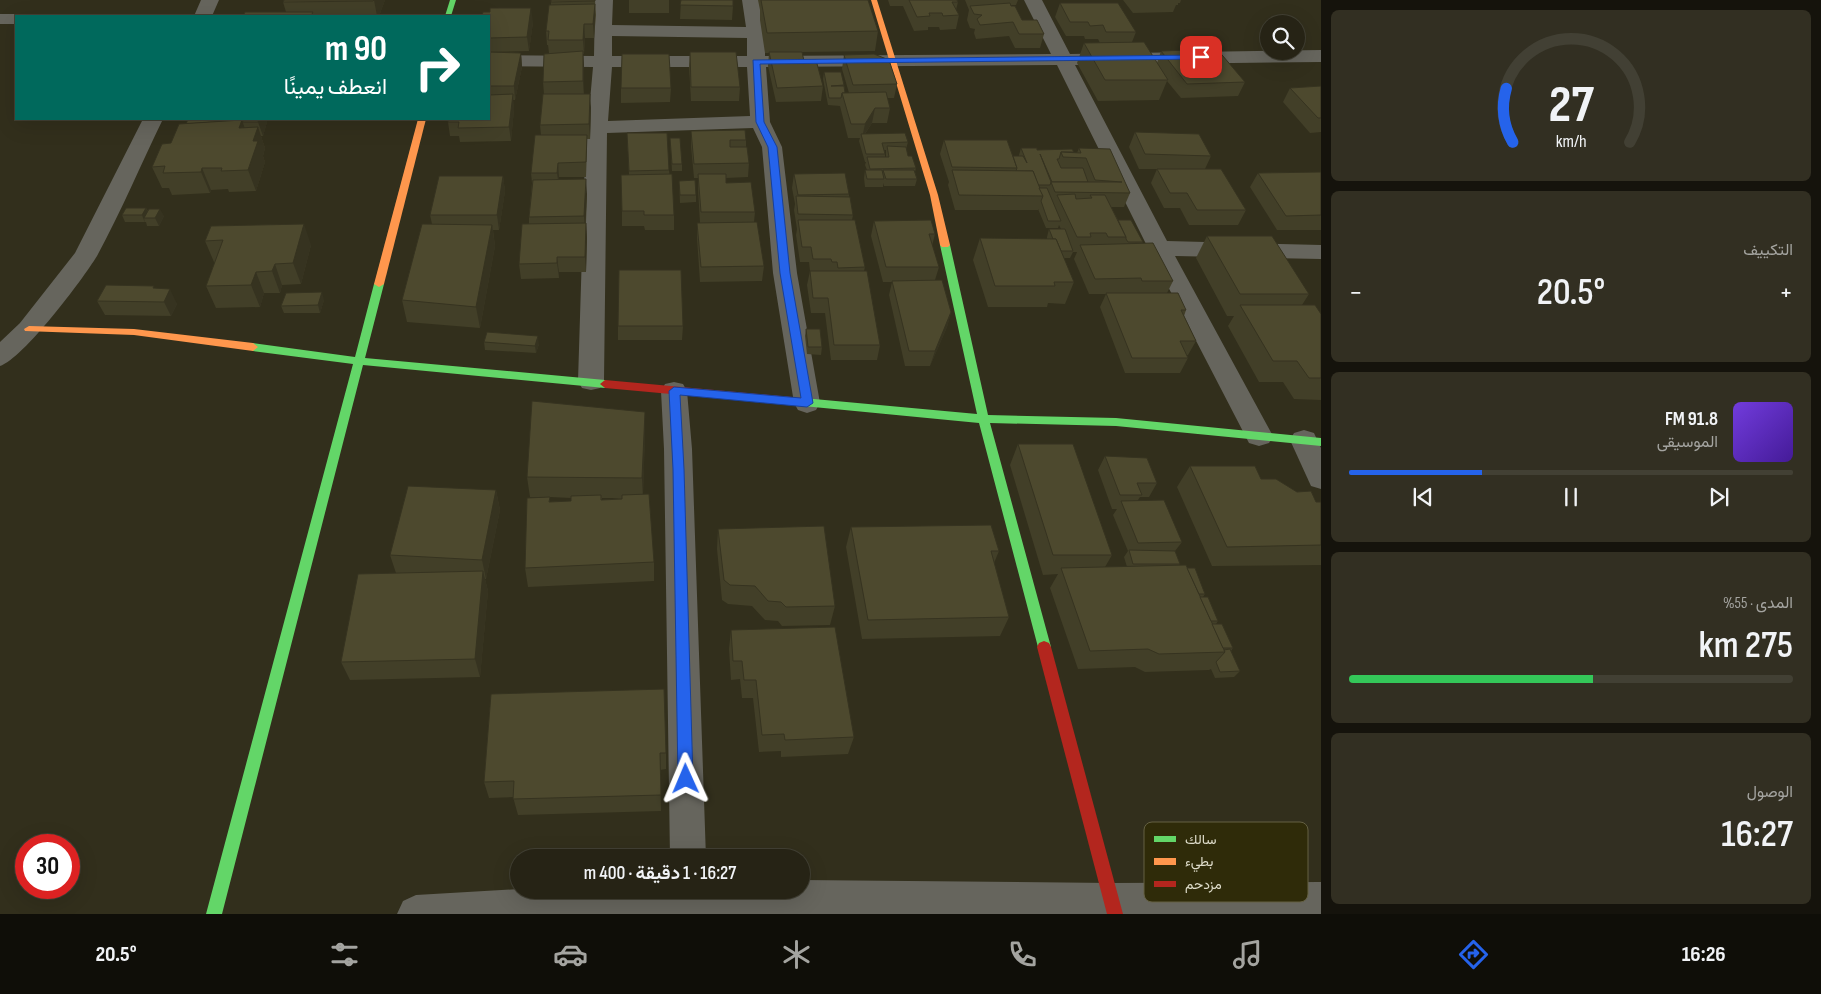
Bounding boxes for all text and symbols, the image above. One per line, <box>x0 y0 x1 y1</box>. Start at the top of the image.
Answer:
map controls <box>1260 15 1305 60</box>
button: search <box>1260 15 1305 60</box>
text: 90 m <box>325 28 387 71</box>
icon: right <box>405 35 470 100</box>
pin <box>1180 36 1222 78</box>
icon: arrive <box>1187 43 1215 71</box>
text: انعطف يمينًا <box>284 74 387 101</box>
text: 27 <box>1548 74 1594 137</box>
text: km/h <box>1556 131 1586 152</box>
text: التكييف <box>1743 241 1793 260</box>
text: 20.5° <box>1537 270 1605 315</box>
text: − <box>1349 276 1363 309</box>
text: + <box>1779 276 1793 309</box>
text: 91.8 FM <box>1665 408 1718 431</box>
text: الموسيقى <box>1657 433 1718 452</box>
icon: previous <box>1409 483 1437 511</box>
icon: pause <box>1557 483 1585 511</box>
icon: next <box>1705 483 1733 511</box>
text: المدى · 55% <box>1723 594 1793 613</box>
text: 275 km <box>1698 623 1793 668</box>
position arrow <box>659 752 711 804</box>
text: الوصول <box>1747 783 1793 802</box>
text: 16:27 <box>1721 812 1793 857</box>
legend <box>1144 822 1308 902</box>
text: سالك <box>1185 831 1216 848</box>
speed limit sign: 30 <box>15 834 80 899</box>
text: بطيء <box>1185 853 1213 873</box>
text: 16:27 · 1 دقيقة · 400 m <box>584 862 736 885</box>
text: مزدحم <box>1185 876 1222 893</box>
icon: filters <box>327 937 362 972</box>
icon: car <box>553 937 588 972</box>
icon: climate <box>779 937 814 972</box>
icon: phone <box>1005 937 1040 972</box>
icon: music <box>1230 937 1265 972</box>
icon: directions <box>1456 937 1491 972</box>
text: 20.5° <box>95 941 137 968</box>
text: 16:26 <box>1682 941 1726 968</box>

